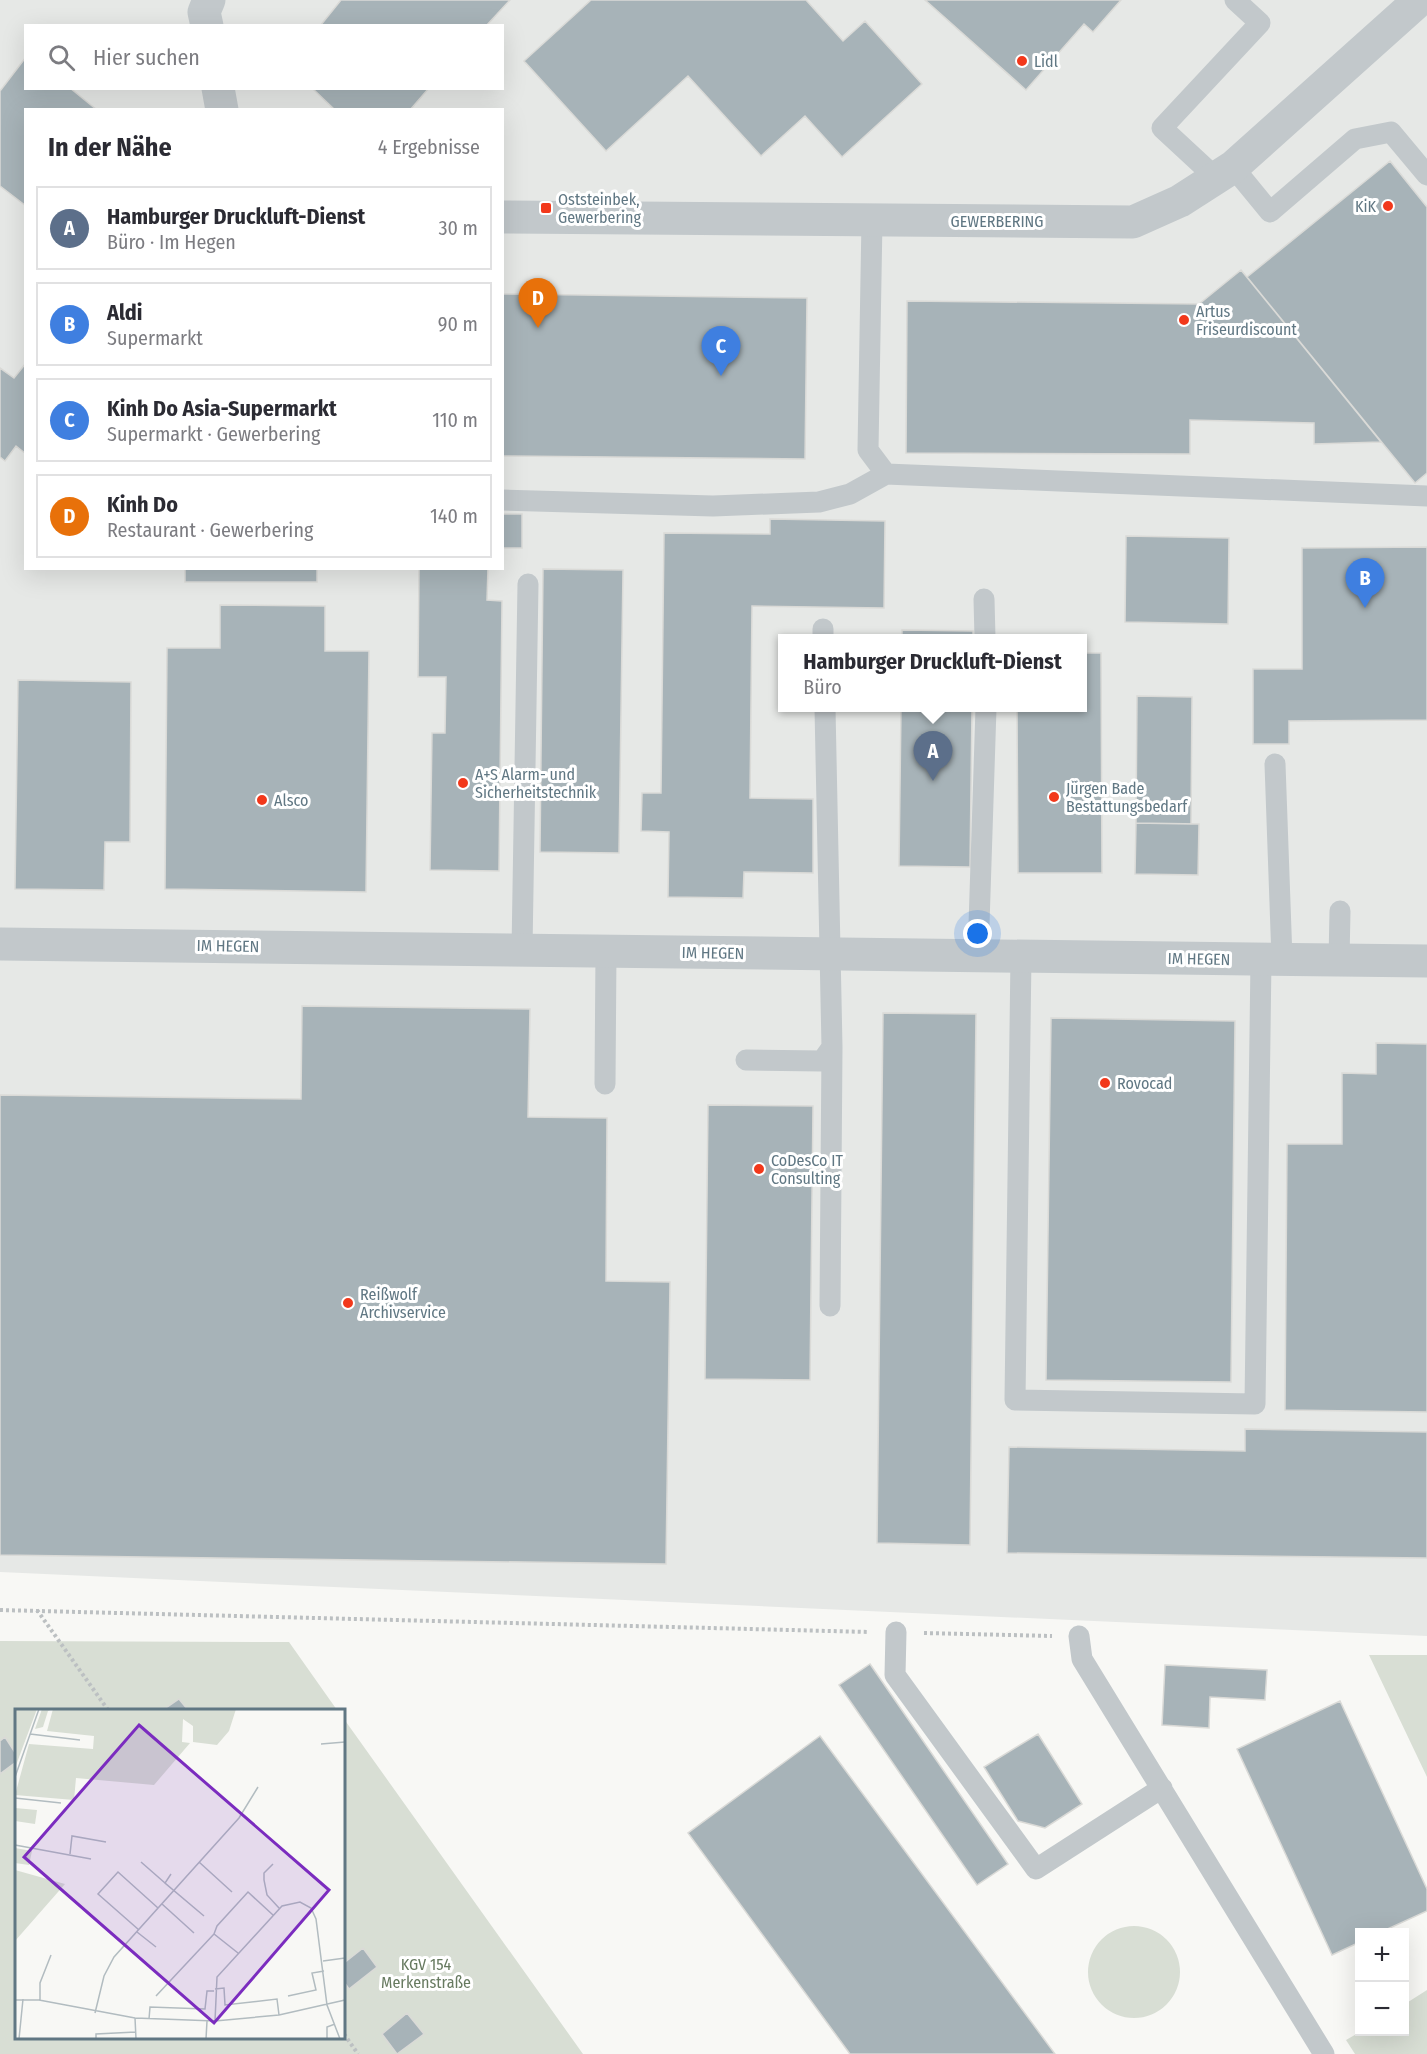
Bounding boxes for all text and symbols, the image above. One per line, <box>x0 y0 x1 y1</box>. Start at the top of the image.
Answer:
search box <box>24 24 504 90</box>
icon: search <box>45 41 78 74</box>
text: Hier suchen <box>93 44 200 71</box>
place label: Lidl <box>1034 52 1058 71</box>
marker: Lidl <box>1015 54 1029 68</box>
text: In der Nähe <box>48 132 172 163</box>
text: 4 Ergebnisse <box>378 135 480 159</box>
place label: Oststeinbek, Gewerbering <box>558 190 642 227</box>
place label: KiK <box>1355 197 1377 216</box>
marker: KiK <box>1381 199 1395 213</box>
marker: Oststeinbek, Gewerbering <box>539 201 553 215</box>
text: Hamburger Druckluft-Dienst <box>107 203 365 230</box>
street label: GEWERBERING <box>951 212 1043 231</box>
text: A <box>64 216 75 240</box>
text: 30 m <box>438 216 478 240</box>
text: Büro · Im Hegen <box>107 230 236 254</box>
pin: D <box>518 278 558 328</box>
text: Aldi <box>107 299 143 326</box>
place label: Artus Friseurdiscount <box>1196 302 1298 339</box>
text: B <box>64 312 75 336</box>
text: 90 m <box>438 312 478 336</box>
marker: Artus Friseurdiscount <box>1177 313 1191 327</box>
text: Supermarkt <box>107 326 203 350</box>
pin: C <box>702 326 740 376</box>
text: Kinh Do Asia-Supermarkt <box>107 395 337 422</box>
text: C <box>64 408 75 432</box>
text: 110 m <box>432 408 478 432</box>
text: Supermarkt · Gewerbering <box>107 422 320 446</box>
text: Kinh Do <box>107 491 178 518</box>
text: D <box>64 504 75 528</box>
text: 140 m <box>430 504 478 528</box>
text: Restaurant · Gewerbering <box>107 518 313 542</box>
pin: B <box>1346 558 1384 608</box>
popup <box>778 634 1087 712</box>
text: Hamburger Druckluft-Dienst <box>803 648 1062 675</box>
text: Büro <box>803 675 842 699</box>
pin: A <box>914 732 952 781</box>
place label: A+S Alarm- und Sicherheitstechnik <box>475 765 597 802</box>
marker: A+S Alarm- und Sicherheitstechnik <box>456 776 470 790</box>
place label: Jürgen Bade Bestattungsbedarf <box>1066 779 1188 816</box>
marker: Jürgen Bade Bestattungsbedarf <box>1047 790 1061 804</box>
place label: Alsco <box>274 791 308 810</box>
marker: Alsco <box>255 793 269 807</box>
your location <box>963 919 992 948</box>
street label: IM HEGEN <box>196 936 260 956</box>
street label: IM HEGEN <box>681 943 745 963</box>
street label: IM HEGEN <box>1167 949 1231 969</box>
place label: Rovocad <box>1117 1074 1172 1093</box>
marker: Rovocad <box>1098 1076 1112 1090</box>
place label: CoDesCo IT Consulting <box>771 1151 843 1188</box>
marker: CoDesCo IT Consulting <box>752 1162 766 1176</box>
place label: Reißwolf Archivservice <box>360 1285 446 1322</box>
marker: Reißwolf Archivservice <box>341 1296 355 1310</box>
inset map <box>15 1709 345 2039</box>
map controls <box>1355 1928 1409 2036</box>
button: + <box>1355 1928 1409 1982</box>
park label: KGV 154 Merkenstraße <box>381 1955 471 1992</box>
button: − <box>1355 1982 1409 2036</box>

